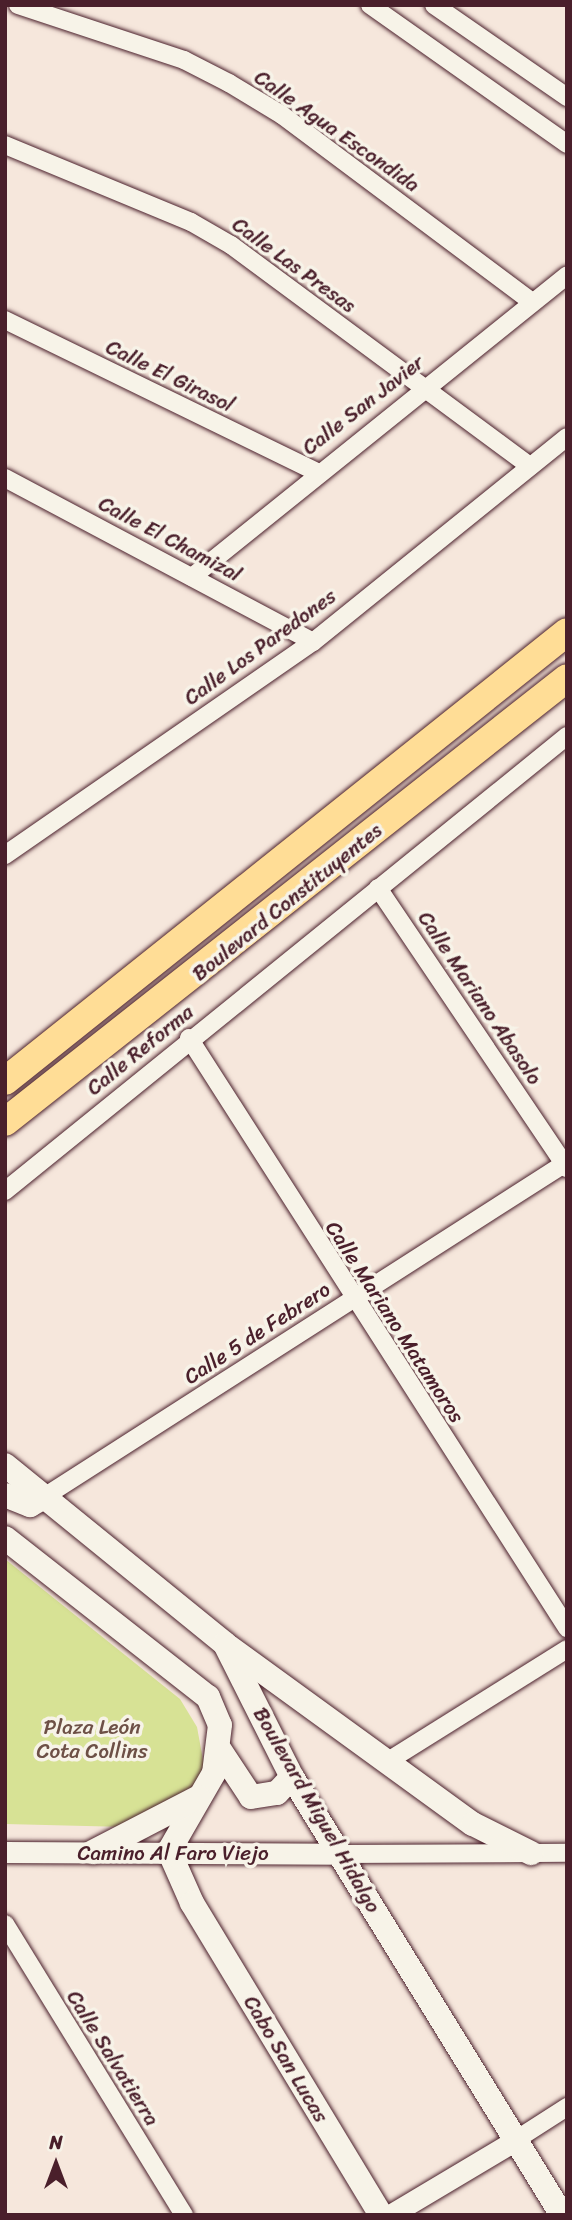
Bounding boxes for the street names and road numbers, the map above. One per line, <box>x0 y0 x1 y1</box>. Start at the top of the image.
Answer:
street label: Calle Agua Escondida <box>250 65 424 197</box>
street label: Calle Las Presas <box>227 211 361 319</box>
street label: Calle El Girasol <box>102 334 238 418</box>
street label: Calle San Javier <box>297 350 429 460</box>
street label: Calle El Chamizal <box>94 491 246 587</box>
street label: Calle Los Paredones <box>178 583 342 711</box>
street label: Boulevard Constituyentes <box>186 817 388 987</box>
street label: Calle Mariano Abasolo <box>412 906 548 1090</box>
street label: Calle Reforma <box>81 999 199 1101</box>
street label: Calle Mariano Matamoros <box>320 1217 470 1427</box>
street label: Calle 5 de Febrero <box>179 1276 335 1390</box>
street label: Boulevard Miguel Hidalgo <box>248 1703 386 1917</box>
street label: Camino Al Faro Viejo <box>78 1840 268 1866</box>
street label: Calle Salvatierra <box>61 1986 165 2130</box>
street label: Cabo San Lucas <box>238 1991 334 2127</box>

